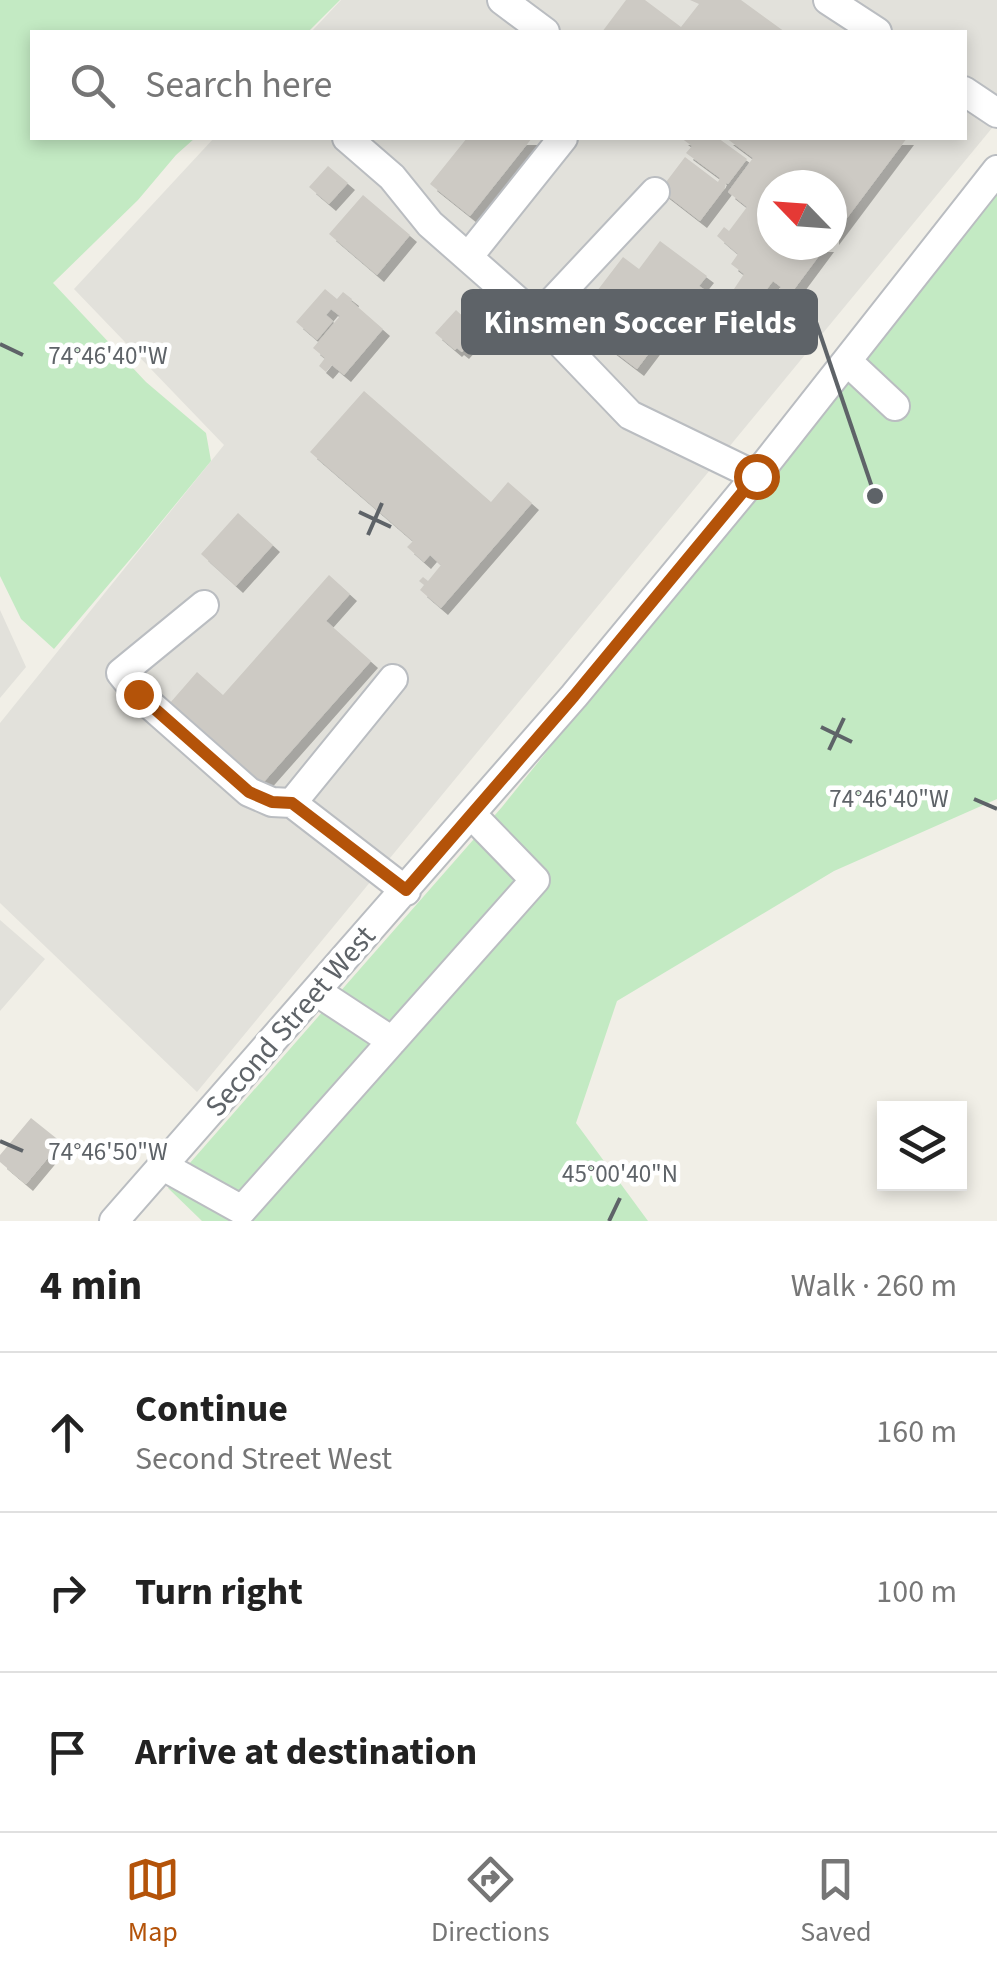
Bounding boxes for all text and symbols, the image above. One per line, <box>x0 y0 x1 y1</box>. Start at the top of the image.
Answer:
search box <box>30 30 967 140</box>
icon: search <box>65 58 120 113</box>
text: Search here <box>145 58 332 112</box>
north arrow <box>757 170 847 260</box>
callout: Kinsmen Soccer Fields <box>463 291 816 353</box>
text: Kinsmen Soccer Fields <box>484 300 796 346</box>
text: 74°46'40"W <box>48 338 168 374</box>
route start <box>734 454 780 500</box>
route end <box>116 672 162 718</box>
text: 74°46'40"W <box>829 781 949 817</box>
street label: Second Street West <box>195 916 386 1126</box>
map controls <box>877 1101 967 1191</box>
button: layers <box>877 1101 967 1191</box>
text: 74°46'50"W <box>48 1134 168 1170</box>
text: 45°00'40"N <box>562 1156 678 1192</box>
text: 4 min <box>40 1256 142 1316</box>
text: Walk · 260 m <box>791 1263 957 1309</box>
text: Continue <box>135 1382 288 1436</box>
icon: ahead <box>40 1405 95 1460</box>
text: 160 m <box>876 1409 957 1455</box>
text: Second Street West <box>135 1436 392 1482</box>
icon: right <box>40 1565 95 1620</box>
text: Turn right <box>135 1565 303 1619</box>
text: 100 m <box>876 1569 957 1615</box>
icon: arrive <box>40 1725 95 1780</box>
text: Arrive at destination <box>135 1725 477 1779</box>
tab: Map <box>125 1852 180 1952</box>
tab: Directions <box>431 1852 550 1952</box>
tab: Saved <box>800 1852 872 1952</box>

